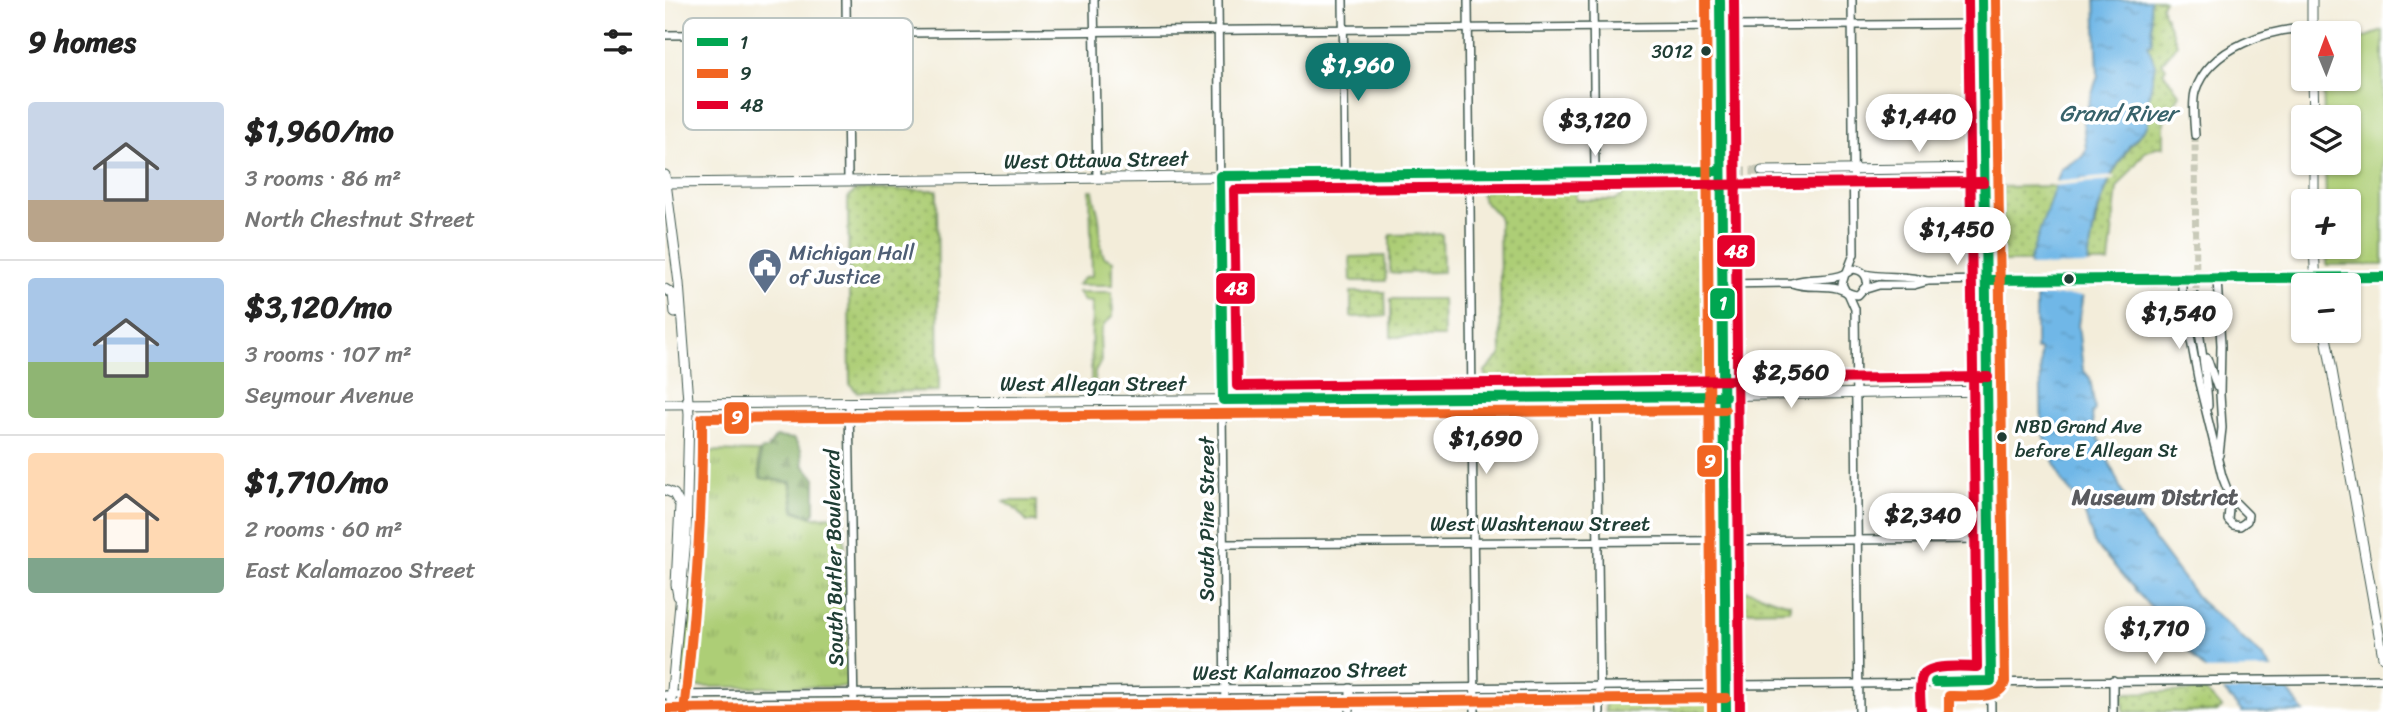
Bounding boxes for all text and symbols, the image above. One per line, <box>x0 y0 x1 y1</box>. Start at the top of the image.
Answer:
text: 9 homes <box>28 15 136 69</box>
legend <box>683 18 913 130</box>
north arrow <box>2291 21 2361 91</box>
map controls <box>2291 21 2361 343</box>
icon: filters <box>599 23 637 61</box>
text: 1 <box>740 26 748 59</box>
place label: 3012 <box>1651 35 1693 68</box>
pin: $1,960 <box>1301 43 1415 103</box>
marker: 3012 <box>1699 44 1713 58</box>
text: $1,960 <box>1321 45 1395 86</box>
text: 9 <box>740 57 752 90</box>
text: 48 <box>740 89 764 122</box>
water label: Grand River <box>2059 93 2181 134</box>
pin: $1,440 <box>1862 94 1976 154</box>
text: $1,440 <box>1882 96 1956 137</box>
pin: $3,120 <box>1538 99 1652 158</box>
text: $3,120 <box>1559 100 1631 141</box>
text: $1,960/mo <box>245 104 394 158</box>
button: layers <box>2291 105 2361 175</box>
icon: home <box>84 130 168 214</box>
street label: West Ottawa Street <box>1004 139 1190 181</box>
text: 3 rooms · 86 m² <box>245 158 401 199</box>
button: + <box>2291 189 2361 259</box>
text: North Chestnut Street <box>245 199 475 240</box>
pin: $1,450 <box>1900 208 2014 267</box>
text: $1,450 <box>1920 209 1994 250</box>
place label: Michigan Hall of Justice <box>789 234 916 296</box>
line badge: 48 <box>1716 234 1756 268</box>
text: 48 <box>1723 235 1748 268</box>
public building icon: Michigan Hall of Justice <box>746 246 784 295</box>
line badge: 48 <box>1215 272 1256 305</box>
text: 48 <box>1223 272 1248 305</box>
unlabelled marker <box>2062 272 2076 286</box>
button: − <box>2291 273 2361 343</box>
text: $3,120/mo <box>245 280 392 334</box>
line badge: 1 <box>1709 287 1736 320</box>
text: 1 <box>1719 287 1727 320</box>
pin: $1,540 <box>2122 292 2236 351</box>
text: $1,540 <box>2142 293 2216 334</box>
icon: home <box>84 306 168 390</box>
text: 3 rooms · 107 m² <box>245 334 412 375</box>
pin: $2,560 <box>1734 350 1848 410</box>
text: $2,560 <box>1753 352 1829 393</box>
street label: West Allegan Street <box>1000 365 1188 403</box>
text: Seymour Avenue <box>245 375 414 416</box>
line badge: 9 <box>723 401 750 435</box>
text: 9 <box>731 401 743 434</box>
place label: NBD Grand Ave before E Allegan St <box>2015 410 2178 467</box>
pin: $1,690 <box>1429 416 1543 476</box>
text: $1,690 <box>1449 418 1523 459</box>
marker: NBD Grand Ave before E Allegan St <box>1995 430 2009 444</box>
street label: South Pine Street <box>1188 435 1226 601</box>
line badge: 9 <box>1696 444 1723 478</box>
text: 9 <box>1704 445 1716 478</box>
street label: South Butler Boulevard <box>813 447 855 667</box>
text: $1,710/mo <box>245 455 388 509</box>
district label: Museum District <box>2071 477 2238 518</box>
icon: home <box>84 481 168 565</box>
pin: $2,340 <box>1866 494 1980 553</box>
text: $2,340 <box>1885 495 1961 536</box>
street label: West Washtenaw Street <box>1430 505 1650 543</box>
text: 2 rooms · 60 m² <box>245 509 403 550</box>
text: East Kalamazoo Street <box>245 550 476 591</box>
pin: $1,710 <box>2098 606 2212 666</box>
text: $1,710 <box>2120 608 2190 649</box>
street label: West Kalamazoo Street <box>1192 650 1408 692</box>

